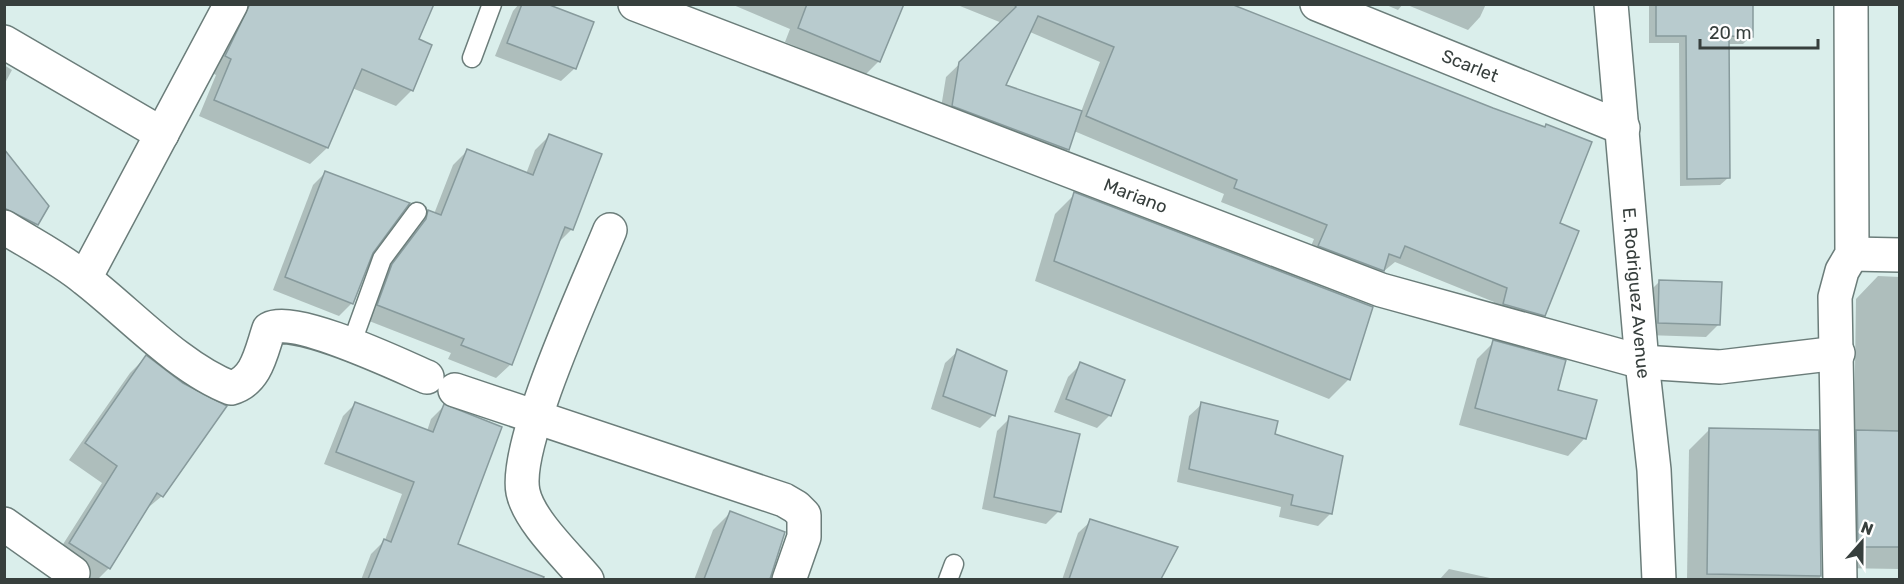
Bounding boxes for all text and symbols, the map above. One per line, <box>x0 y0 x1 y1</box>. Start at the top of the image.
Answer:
scale bar <box>1700 12 1818 50</box>
text: 20 m <box>1709 22 1751 44</box>
street label: Scarlet <box>1438 45 1502 87</box>
street label: Mariano <box>1100 174 1171 218</box>
street label: E. Rodriguez Avenue <box>1618 206 1655 380</box>
north arrow <box>1832 512 1892 572</box>
text: N <box>1858 518 1876 539</box>

